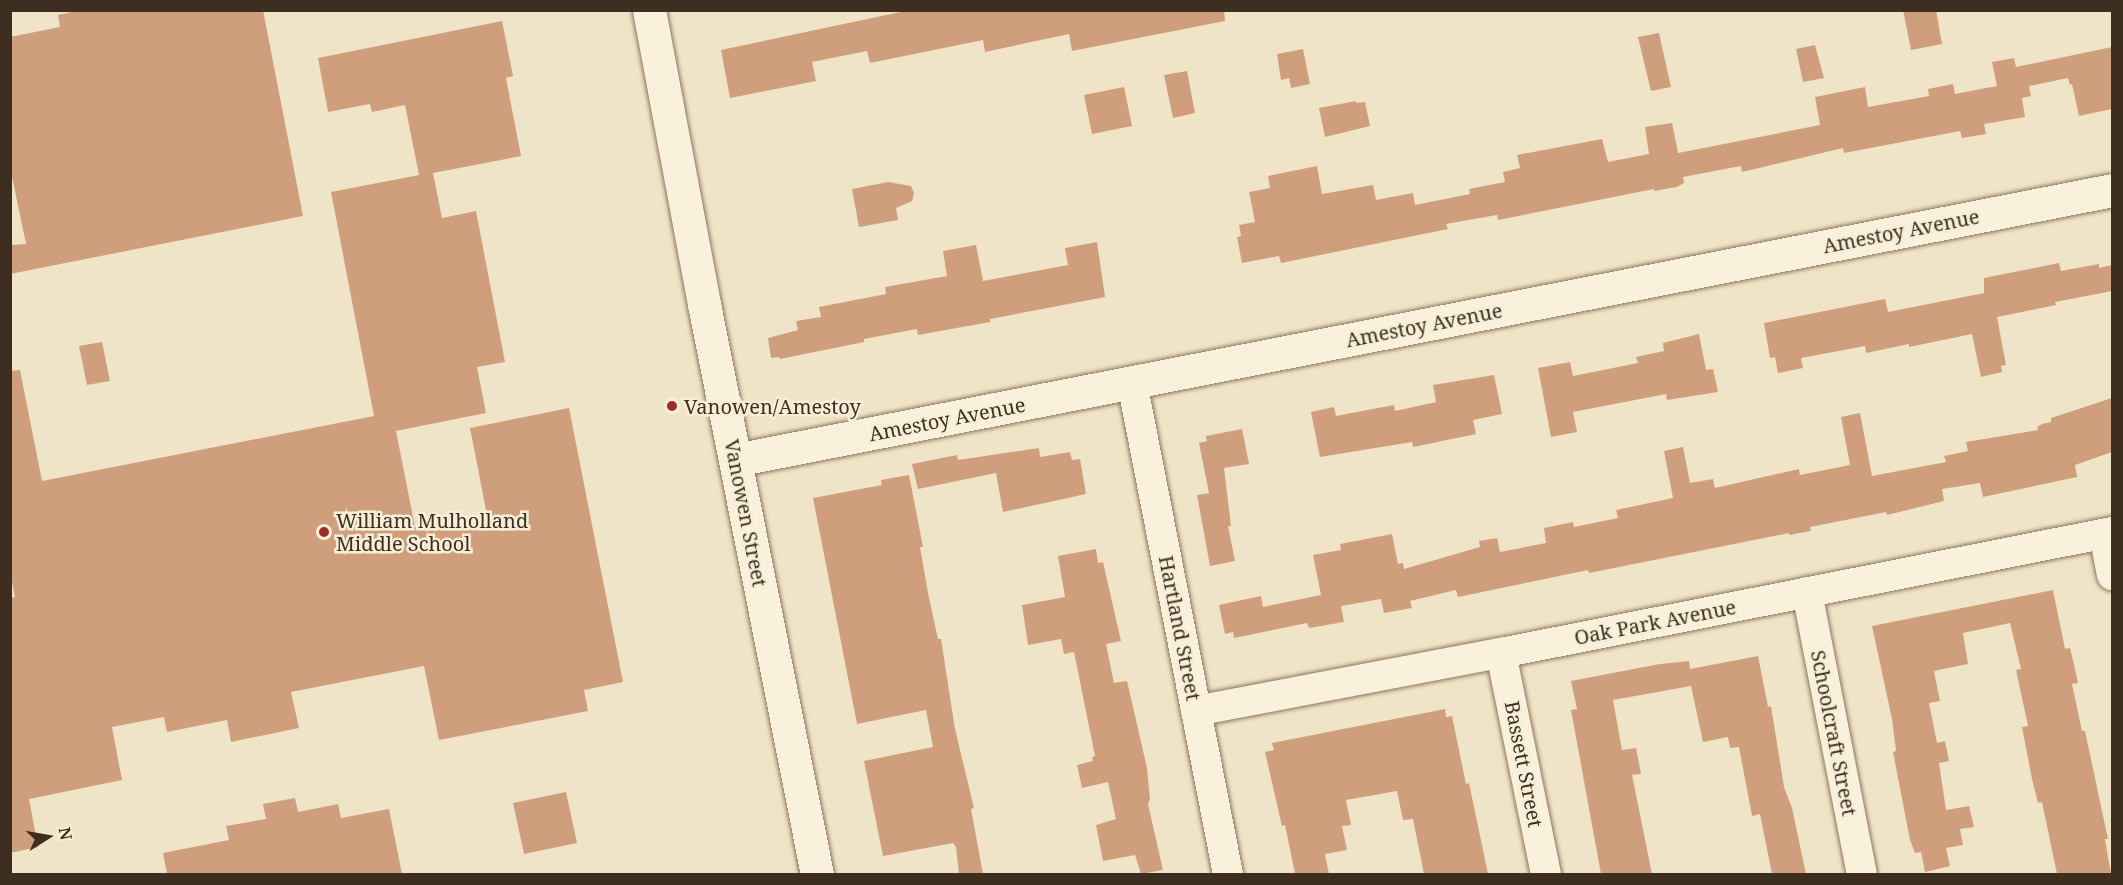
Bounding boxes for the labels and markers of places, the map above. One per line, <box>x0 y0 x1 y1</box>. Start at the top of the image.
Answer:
place label: Vanowen/Amestoy <box>684 394 861 418</box>
marker: Vanowen/Amestoy <box>665 399 679 413</box>
place label: William Mulholland Middle School <box>336 508 528 555</box>
marker: William Mulholland Middle School <box>317 525 331 539</box>

